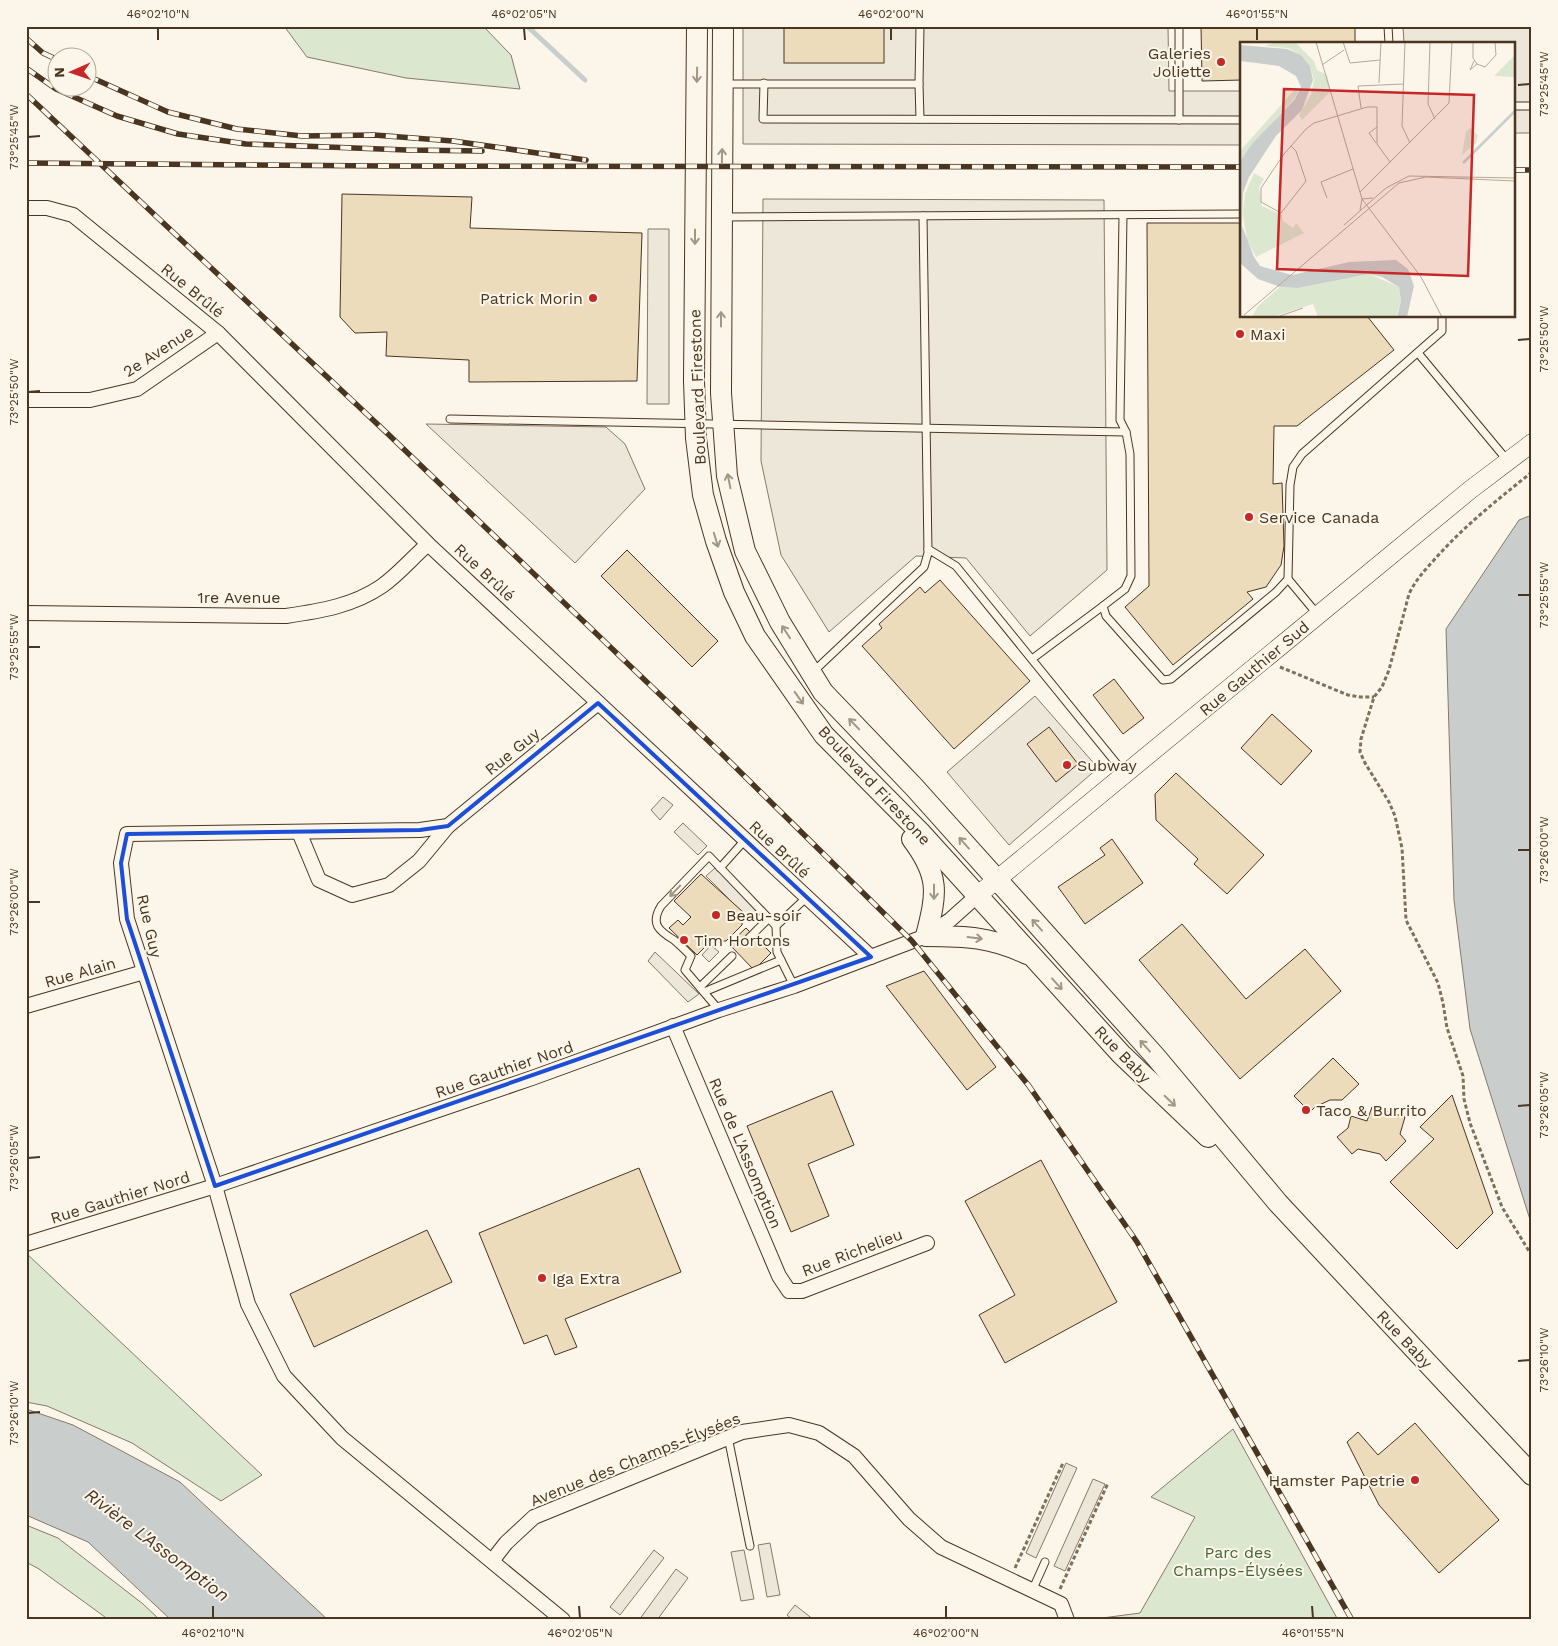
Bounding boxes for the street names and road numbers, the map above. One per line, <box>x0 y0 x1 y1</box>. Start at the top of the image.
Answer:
street label: Rue Brûlé <box>157 259 228 322</box>
street label: Boulevard Firestone <box>685 309 710 465</box>
street label: 2e Avenue <box>120 322 197 381</box>
street label: Rue Brûlé <box>450 539 519 605</box>
street label: 1re Avenue <box>197 588 281 607</box>
street label: Rue Gauthier Sud <box>1196 617 1313 720</box>
street label: Boulevard Firestone <box>814 722 935 849</box>
street label: Rue Guy <box>481 723 544 779</box>
street label: Rue Brûlé <box>745 816 814 882</box>
street label: Rue Guy <box>133 892 166 961</box>
street label: Rue Alain <box>42 953 118 992</box>
street label: Rue Baby <box>1091 1022 1155 1088</box>
street label: Rue Gauthier Nord <box>433 1037 576 1102</box>
street label: Rue de L'Assomption <box>705 1075 786 1232</box>
street label: Rue Gauthier Nord <box>48 1167 192 1228</box>
street label: Rue Richelieu <box>799 1225 905 1280</box>
street label: Rue Baby <box>1373 1306 1437 1373</box>
street label: Avenue des Champs-Élysées <box>527 1408 743 1510</box>

